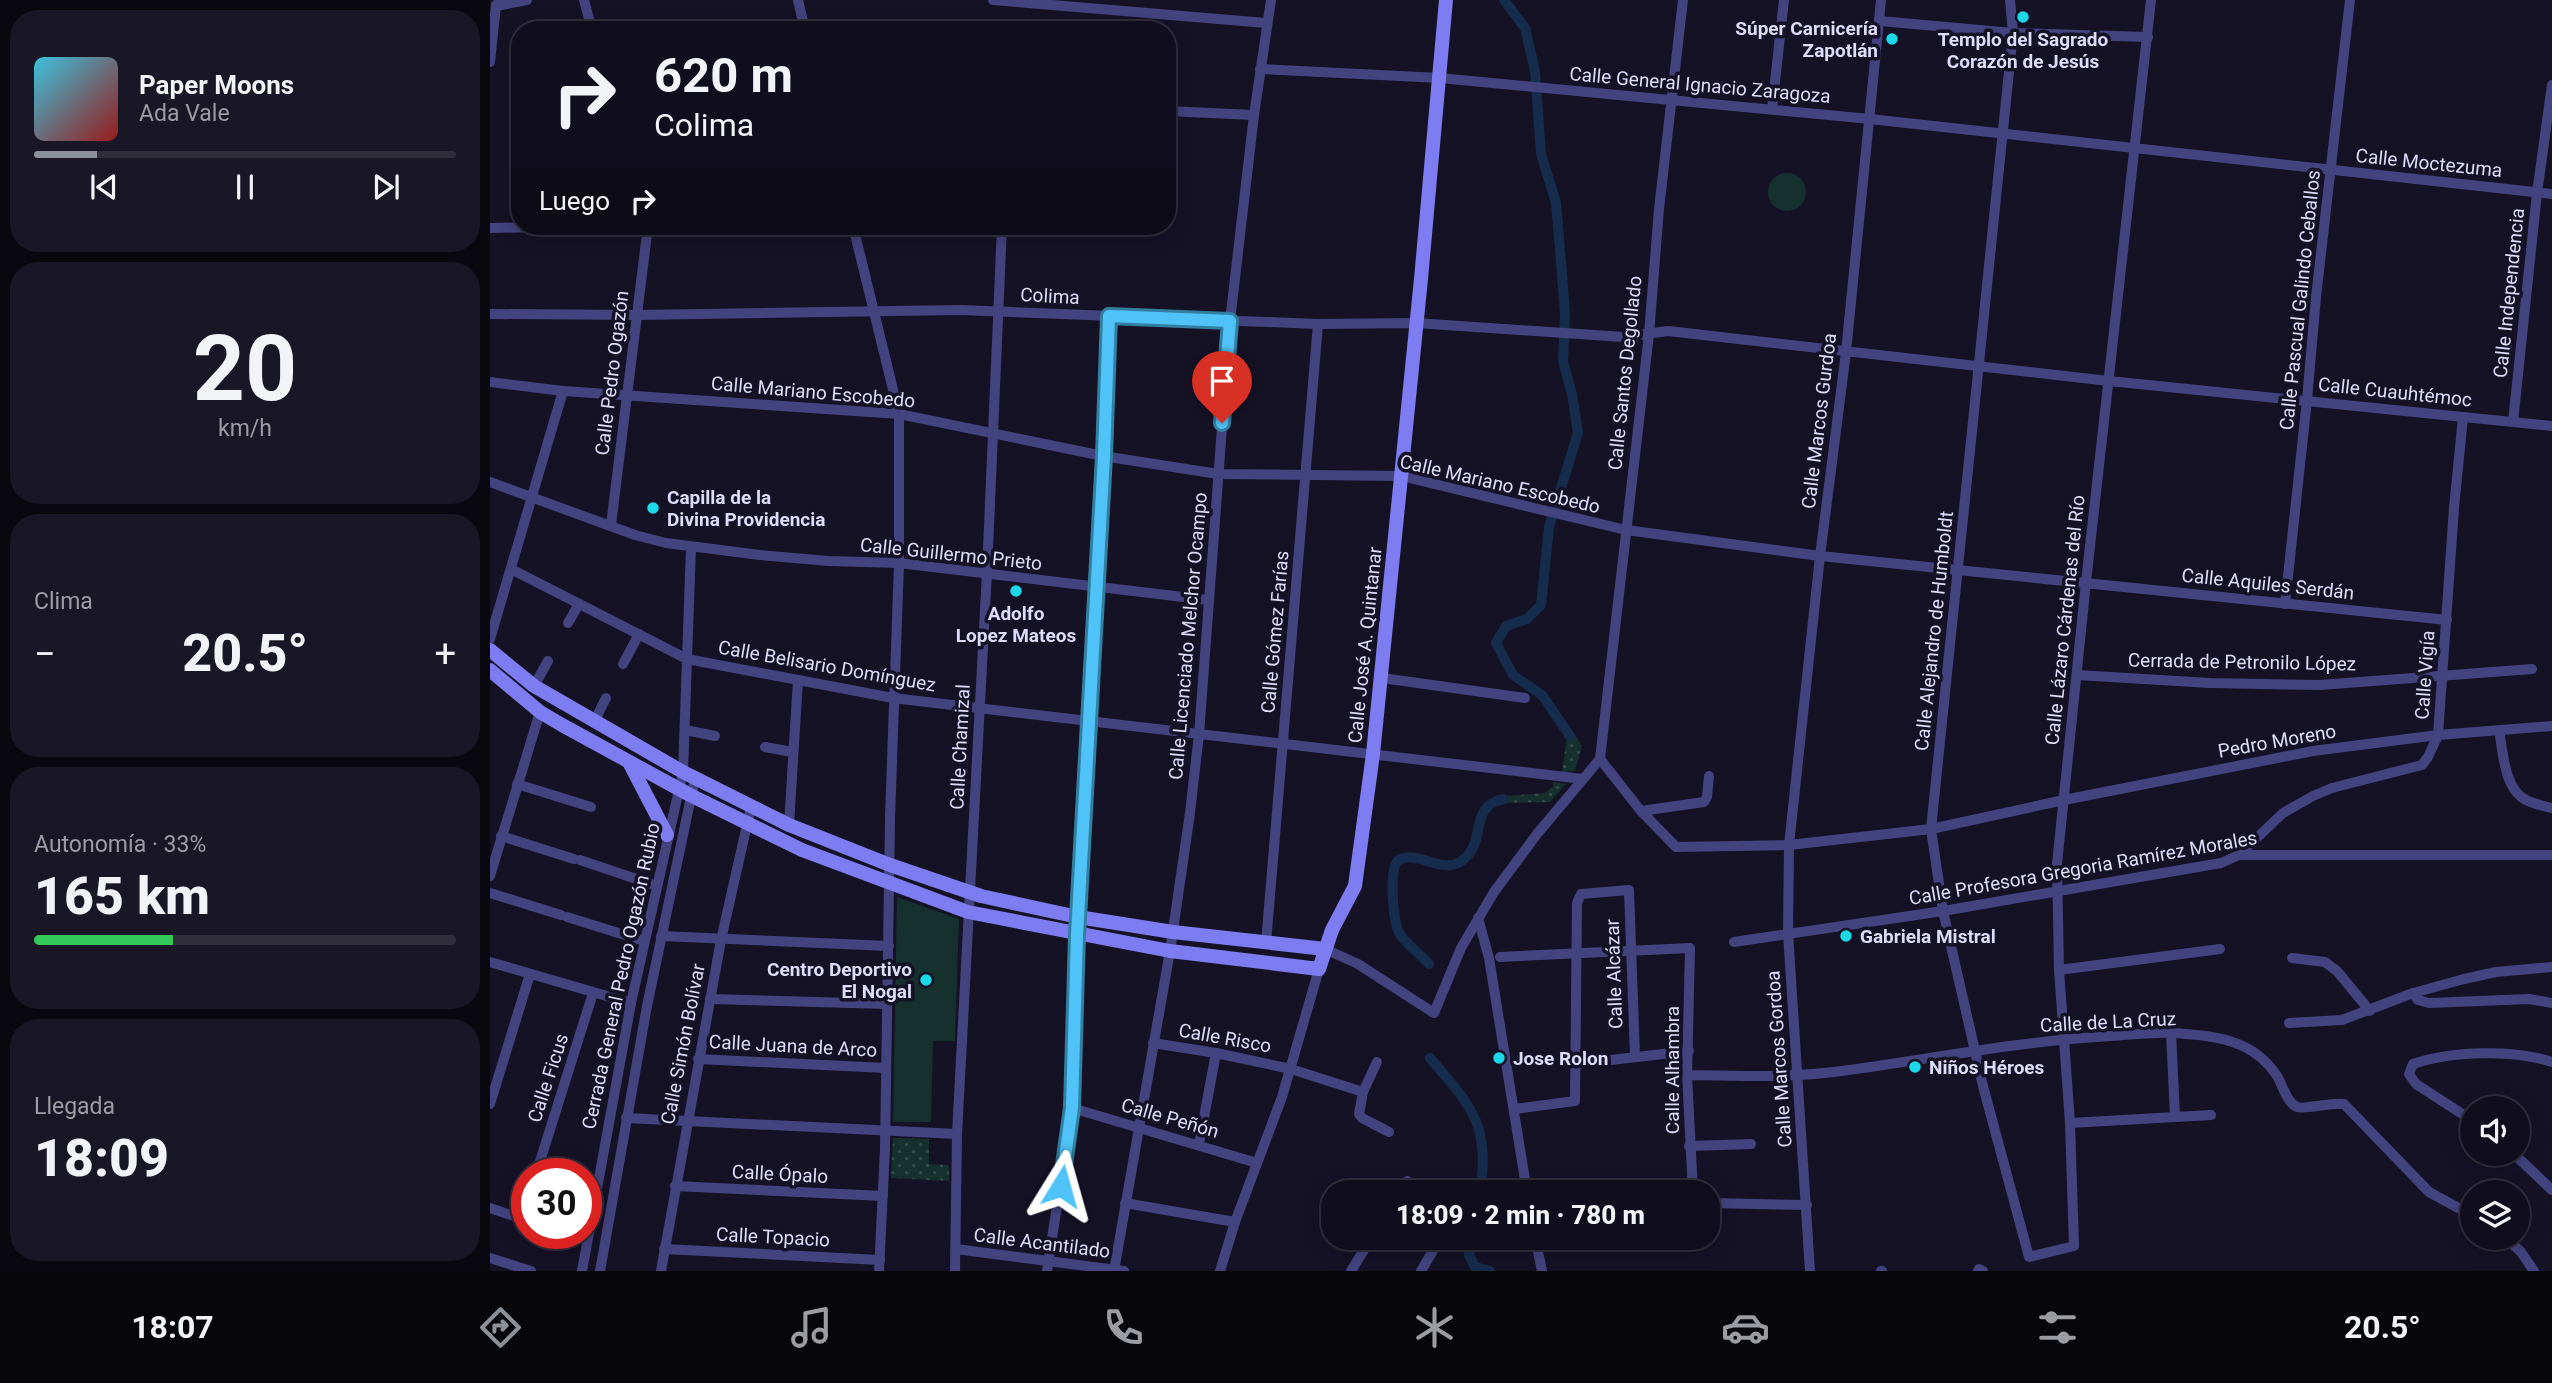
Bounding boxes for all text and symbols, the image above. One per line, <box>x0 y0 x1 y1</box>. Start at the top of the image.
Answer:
marker: Templo del Sagrado Corazón de Jesús <box>2015 9 2031 25</box>
place label: Súper Carnicería Zapotlán <box>1735 17 1878 62</box>
place label: Templo del Sagrado Corazón de Jesús <box>1938 28 2109 73</box>
marker: Súper Carnicería Zapotlán <box>1884 31 1900 47</box>
text: 620 m <box>654 47 793 104</box>
icon: right <box>539 49 630 140</box>
street label: Calle General Ignacio Zaragoza <box>1568 62 1832 108</box>
text: Paper Moons <box>139 70 294 100</box>
text: Ada Vale <box>139 100 230 127</box>
text: Colima <box>654 106 754 144</box>
street label: Calle Moctezuma <box>2355 144 2503 182</box>
icon: previous <box>85 168 123 206</box>
icon: pause <box>226 168 264 206</box>
icon: next <box>367 168 405 206</box>
street label: Calle Pascual Galindo Ceballos <box>2275 169 2325 431</box>
icon: right <box>624 182 662 220</box>
text: Luego <box>539 186 610 216</box>
street label: Calle Independencia <box>2489 207 2529 379</box>
street label: Calle Santos Degollado <box>1603 275 1647 471</box>
street label: Colima <box>1020 283 1080 309</box>
street label: Calle Pedro Ogazón <box>590 289 634 457</box>
text: 20 <box>193 316 297 422</box>
street label: Calle Marcos Gurdoa <box>1797 332 1841 510</box>
pin <box>1192 351 1252 423</box>
icon: arrive <box>1203 362 1241 400</box>
street label: Calle Mariano Escobedo <box>710 372 916 412</box>
street label: Calle Cuauhtémoc <box>2317 372 2473 412</box>
text: km/h <box>218 415 272 442</box>
street label: Calle Mariano Escobedo <box>1398 450 1602 518</box>
place label: Capilla de la Divina Providencia <box>667 486 825 531</box>
street label: Calle Licenciado Melchor Ocampo <box>1164 491 1212 781</box>
street label: Calle Lázaro Cárdenas del Río <box>2040 494 2090 746</box>
marker: Capilla de la Divina Providencia <box>645 500 661 516</box>
street label: Calle Alejandro de Humboldt <box>1910 510 1958 752</box>
street label: Calle Guillermo Prieto <box>859 533 1043 575</box>
street label: Calle José A. Quintanar <box>1343 545 1387 744</box>
street label: Calle Gómez Farías <box>1256 550 1294 714</box>
street label: Calle Aquiles Serdán <box>2181 564 2355 604</box>
marker: Adolfo Lopez Mateos <box>1008 583 1024 599</box>
text: Clima <box>34 588 93 615</box>
place label: Adolfo Lopez Mateos <box>956 602 1076 647</box>
text: 20.5° <box>182 623 308 684</box>
street label: Calle Vigía <box>2410 630 2440 720</box>
text: − <box>34 632 56 676</box>
text: + <box>434 632 456 676</box>
street label: Calle Belisario Domínguez <box>716 636 938 696</box>
street label: Cerrada de Petronilo López <box>2128 649 2356 675</box>
street label: Calle Chamizal <box>945 684 975 810</box>
street label: Pedro Moreno <box>2216 719 2338 763</box>
street label: Cerrada General Pedro Ogazón Rubio <box>577 821 665 1131</box>
street label: Calle Profesora Gregoria Ramírez Morales <box>1907 826 2259 910</box>
text: Autonomía · 33% <box>34 831 206 858</box>
text: 165 km <box>34 866 210 927</box>
street label: Calle Alcázar <box>1601 918 1627 1029</box>
place label: Gabriela Mistral <box>1860 925 1996 948</box>
marker: Gabriela Mistral <box>1838 928 1854 944</box>
place label: Centro Deportivo El Nogal <box>767 958 912 1003</box>
street label: Calle Simón Bolívar <box>656 961 710 1126</box>
street label: Calle Marcos Gordoa <box>1761 970 1797 1148</box>
marker: Centro Deportivo El Nogal <box>918 972 934 988</box>
street label: Calle Alhambra <box>1661 1006 1684 1134</box>
street label: Calle de La Cruz <box>2039 1007 2177 1037</box>
street label: Calle Risco <box>1177 1019 1273 1057</box>
street label: Calle Juana de Arco <box>708 1030 878 1062</box>
street label: Calle Ficus <box>523 1031 573 1125</box>
place label: Jose Rolon <box>1513 1047 1608 1070</box>
marker: Jose Rolon <box>1491 1050 1507 1066</box>
place label: Niños Héroes <box>1929 1056 2045 1079</box>
marker: Niños Héroes <box>1907 1059 1923 1075</box>
text: Llegada <box>34 1093 115 1120</box>
street label: Calle Peñón <box>1119 1093 1221 1143</box>
map controls <box>2460 1096 2530 1250</box>
button: sound <box>2460 1096 2530 1166</box>
text: 18:09 <box>34 1128 169 1189</box>
position arrow <box>1024 1149 1098 1223</box>
speed limit sign: 30 <box>511 1158 602 1249</box>
street label: Calle Ópalo <box>731 1160 829 1188</box>
button: layers <box>2460 1180 2530 1250</box>
text: 18:09 · 2 min · 780 m <box>1396 1200 1645 1230</box>
street label: Calle Topacio <box>715 1223 831 1251</box>
street label: Calle Acantilado <box>972 1223 1112 1263</box>
icon: directions <box>476 1303 525 1352</box>
icon: music <box>787 1303 836 1352</box>
icon: phone <box>1099 1303 1148 1352</box>
icon: climate <box>1410 1303 1459 1352</box>
icon: car <box>1721 1303 1770 1352</box>
icon: filters <box>2033 1303 2082 1352</box>
text: 18:07 <box>131 1308 214 1346</box>
text: 20.5° <box>2344 1308 2421 1346</box>

